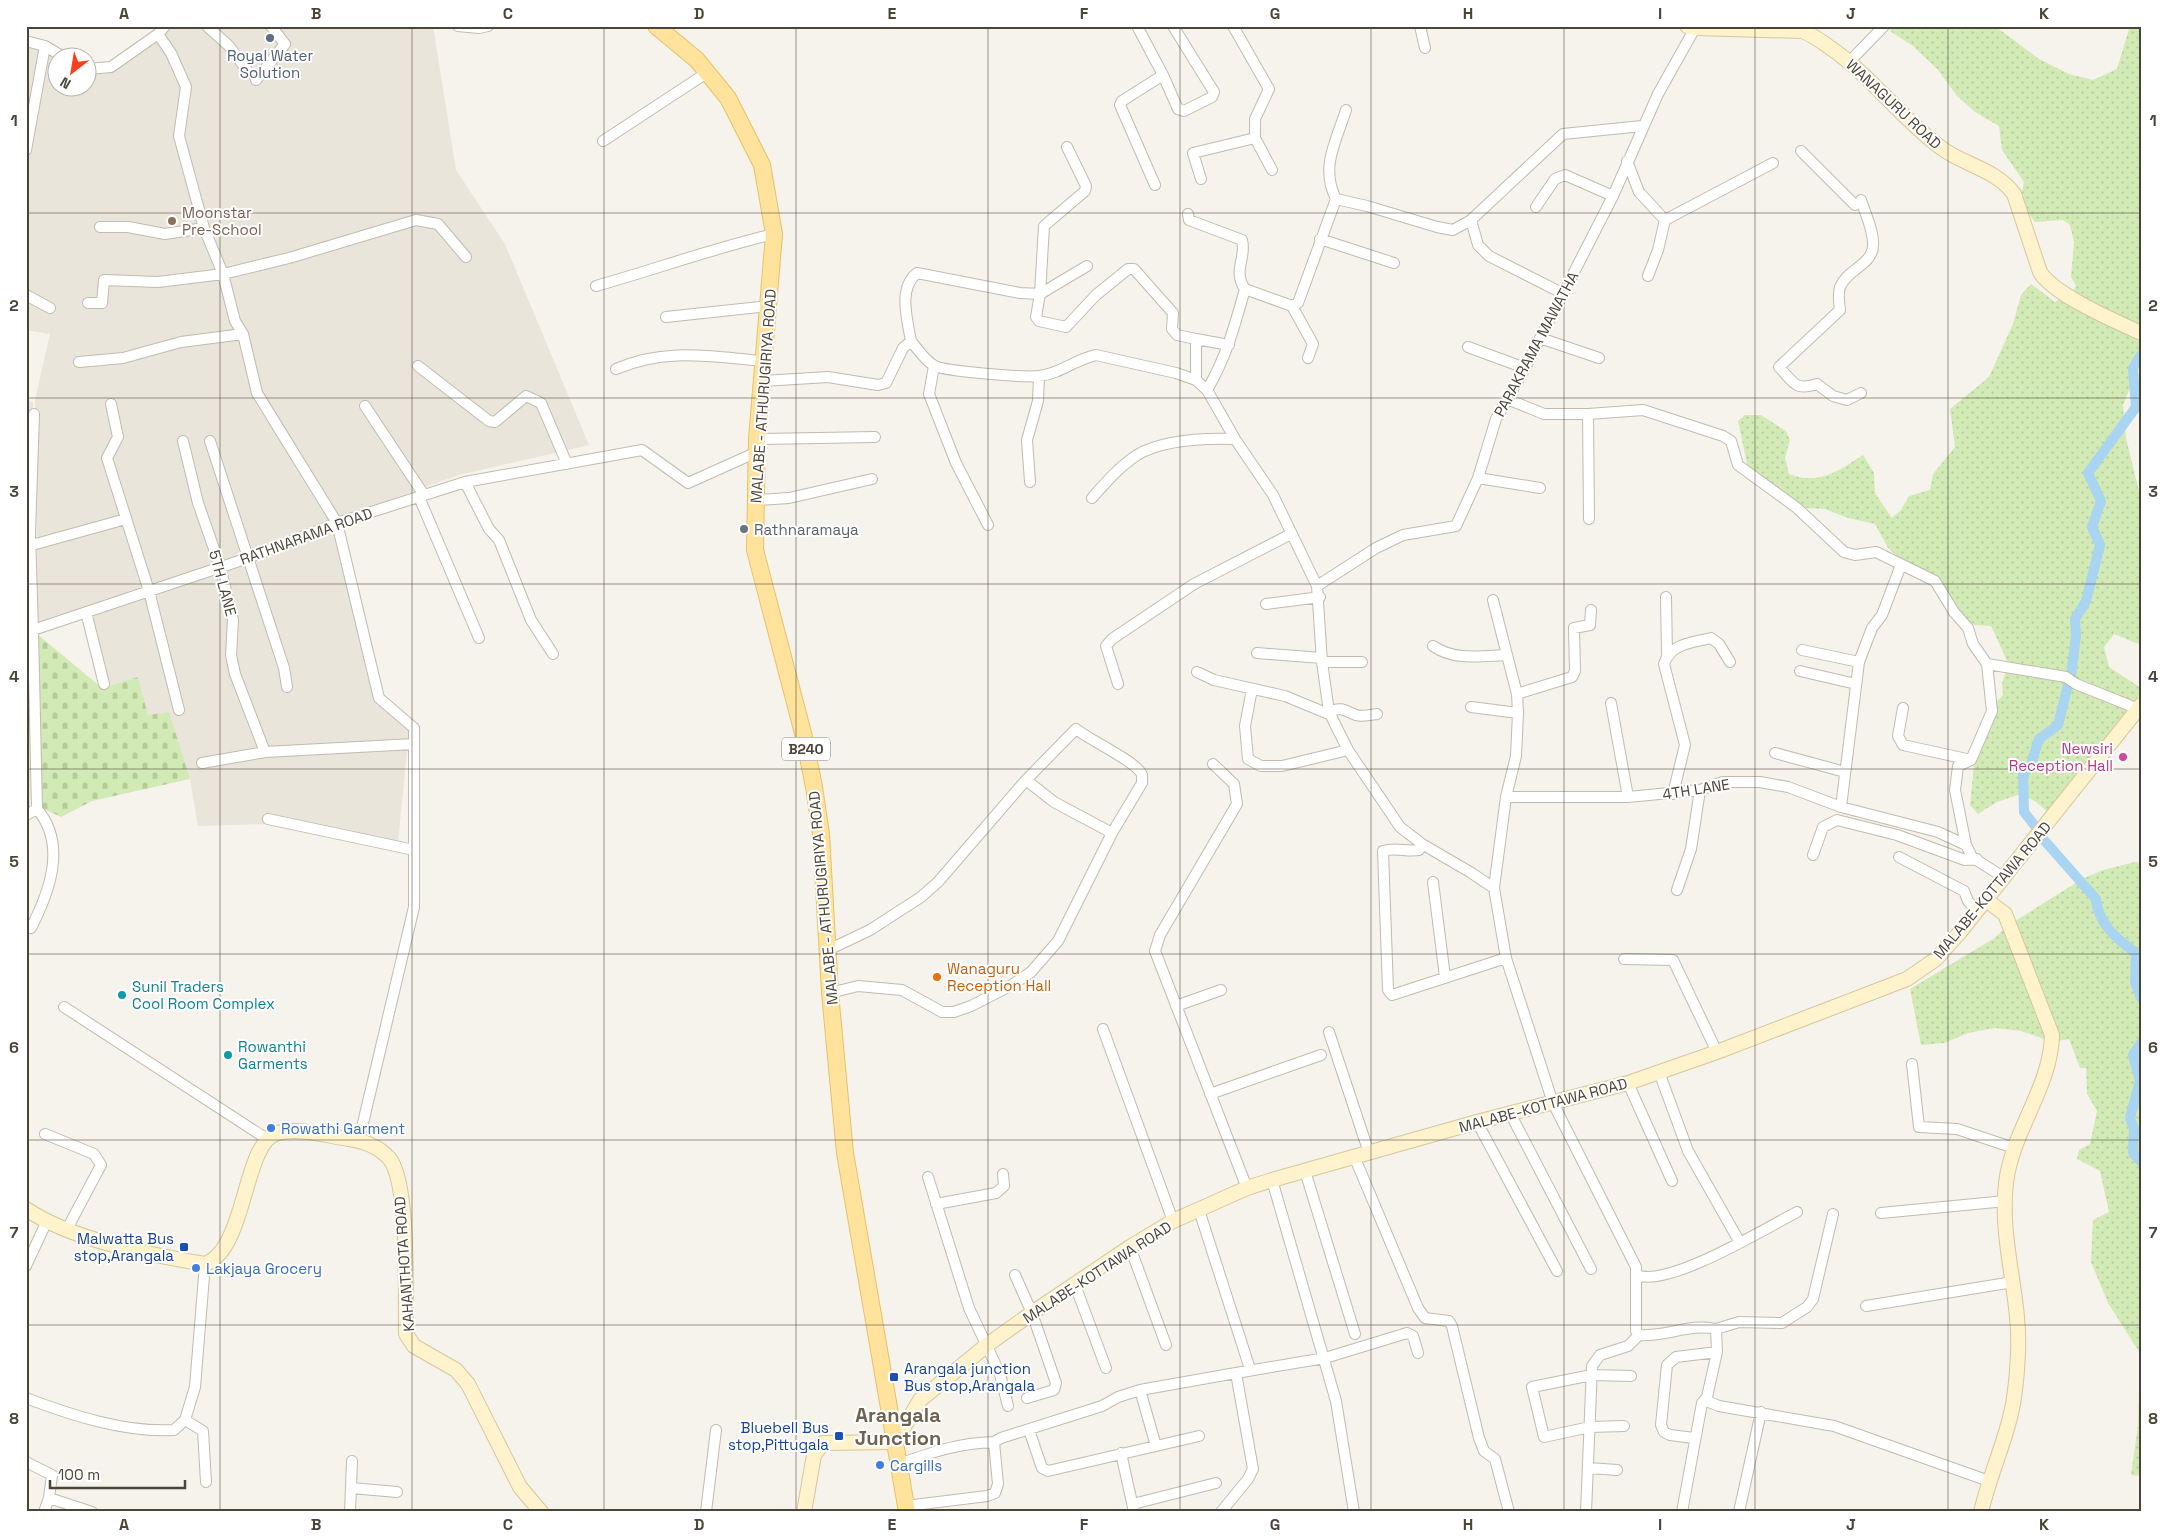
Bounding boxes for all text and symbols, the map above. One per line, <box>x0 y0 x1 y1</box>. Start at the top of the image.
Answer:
text: A <box>119 3 129 24</box>
text: B <box>311 3 321 24</box>
text: C <box>503 3 513 24</box>
text: D <box>694 3 704 24</box>
text: E <box>888 3 897 24</box>
text: F <box>1080 3 1089 24</box>
text: G <box>1270 3 1280 24</box>
text: H <box>1463 3 1473 24</box>
text: I <box>1658 3 1662 24</box>
text: J <box>1846 3 1856 24</box>
text: K <box>2039 3 2049 24</box>
marker: Royal Water Solution <box>264 32 276 44</box>
place label: Royal Water Solution <box>227 46 313 82</box>
north arrow <box>48 48 98 98</box>
street label: WANAGURU ROAD <box>1842 55 1946 153</box>
text: N <box>57 73 74 93</box>
text: 1 <box>10 110 18 131</box>
text: 1 <box>2149 110 2157 131</box>
place label: Moonstar Pre-School <box>182 203 262 239</box>
marker: Moonstar Pre-School <box>166 215 178 227</box>
street label: PARAKRAMA MAWATHA <box>1490 268 1583 420</box>
street label: MALABE - ATHURUGIRIYA ROAD <box>746 288 780 504</box>
text: 2 <box>9 295 19 316</box>
text: 2 <box>2148 295 2158 316</box>
text: 3 <box>9 481 19 502</box>
text: 3 <box>2148 481 2158 502</box>
street label: RATHNARAMA ROAD <box>237 503 375 569</box>
place label: Rathnaramaya <box>754 520 859 539</box>
marker: Rathnaramaya <box>738 523 750 535</box>
street label: 5TH LANE <box>205 548 241 618</box>
text: 4 <box>9 666 19 687</box>
text: 4 <box>2148 666 2158 687</box>
road number: B240 <box>782 738 830 761</box>
place label: Newsiri Reception Hall <box>2009 739 2113 775</box>
marker: Newsiri Reception Hall <box>2117 751 2129 763</box>
street label: 4TH LANE <box>1661 774 1731 804</box>
street label: MALABE - ATHURUGIRIYA ROAD <box>804 790 842 1006</box>
street label: MALABE-KOTTAWA ROAD <box>1929 817 2055 963</box>
text: 5 <box>9 851 19 872</box>
text: 5 <box>2148 851 2158 872</box>
place label: Wanaguru Reception Hall <box>947 959 1051 995</box>
marker: Wanaguru Reception Hall <box>931 971 943 983</box>
place label: Sunil Traders Cool Room Complex <box>132 977 275 1013</box>
marker: Sunil Traders Cool Room Complex <box>116 989 128 1001</box>
text: 6 <box>9 1037 19 1058</box>
place label: Rowanthi Garments <box>238 1037 308 1073</box>
text: 6 <box>2148 1037 2158 1058</box>
marker: Rowanthi Garments <box>222 1049 234 1061</box>
street label: MALABE-KOTTAWA ROAD <box>1457 1073 1629 1137</box>
place label: Rowathi Garment <box>281 1119 405 1138</box>
marker: Rowathi Garment <box>265 1122 277 1134</box>
street label: KAHANTHOTA ROAD <box>390 1196 418 1332</box>
street label: MALABE-KOTTAWA ROAD <box>1019 1217 1175 1327</box>
text: 7 <box>10 1222 19 1243</box>
text: 7 <box>2149 1222 2158 1243</box>
place label: Malwatta Bus stop,Arangala <box>74 1229 174 1265</box>
marker: Malwatta Bus stop,Arangala <box>178 1241 190 1253</box>
place label: Lakjaya Grocery <box>206 1259 322 1278</box>
marker: Lakjaya Grocery <box>190 1262 202 1274</box>
place label: Arangala junction Bus stop,Arangala <box>904 1359 1035 1395</box>
marker: Arangala junction Bus stop,Arangala <box>888 1371 900 1383</box>
district label: Arangala Junction <box>855 1402 941 1451</box>
text: 8 <box>9 1408 19 1429</box>
text: 8 <box>2148 1408 2158 1429</box>
place label: Bluebell Bus stop,Pittugala <box>728 1418 829 1454</box>
marker: Bluebell Bus stop,Pittugala <box>833 1430 845 1442</box>
place label: Cargills <box>890 1456 942 1475</box>
scale bar <box>50 1458 185 1490</box>
marker: Cargills <box>874 1459 886 1471</box>
text: 100 m <box>58 1465 100 1484</box>
text: A <box>119 1514 129 1535</box>
text: B <box>311 1514 321 1535</box>
text: C <box>503 1514 513 1535</box>
text: D <box>694 1514 704 1535</box>
text: E <box>888 1514 897 1535</box>
text: F <box>1080 1514 1089 1535</box>
text: G <box>1270 1514 1280 1535</box>
text: H <box>1463 1514 1473 1535</box>
text: I <box>1658 1514 1662 1535</box>
text: J <box>1846 1514 1856 1535</box>
text: K <box>2039 1514 2049 1535</box>

